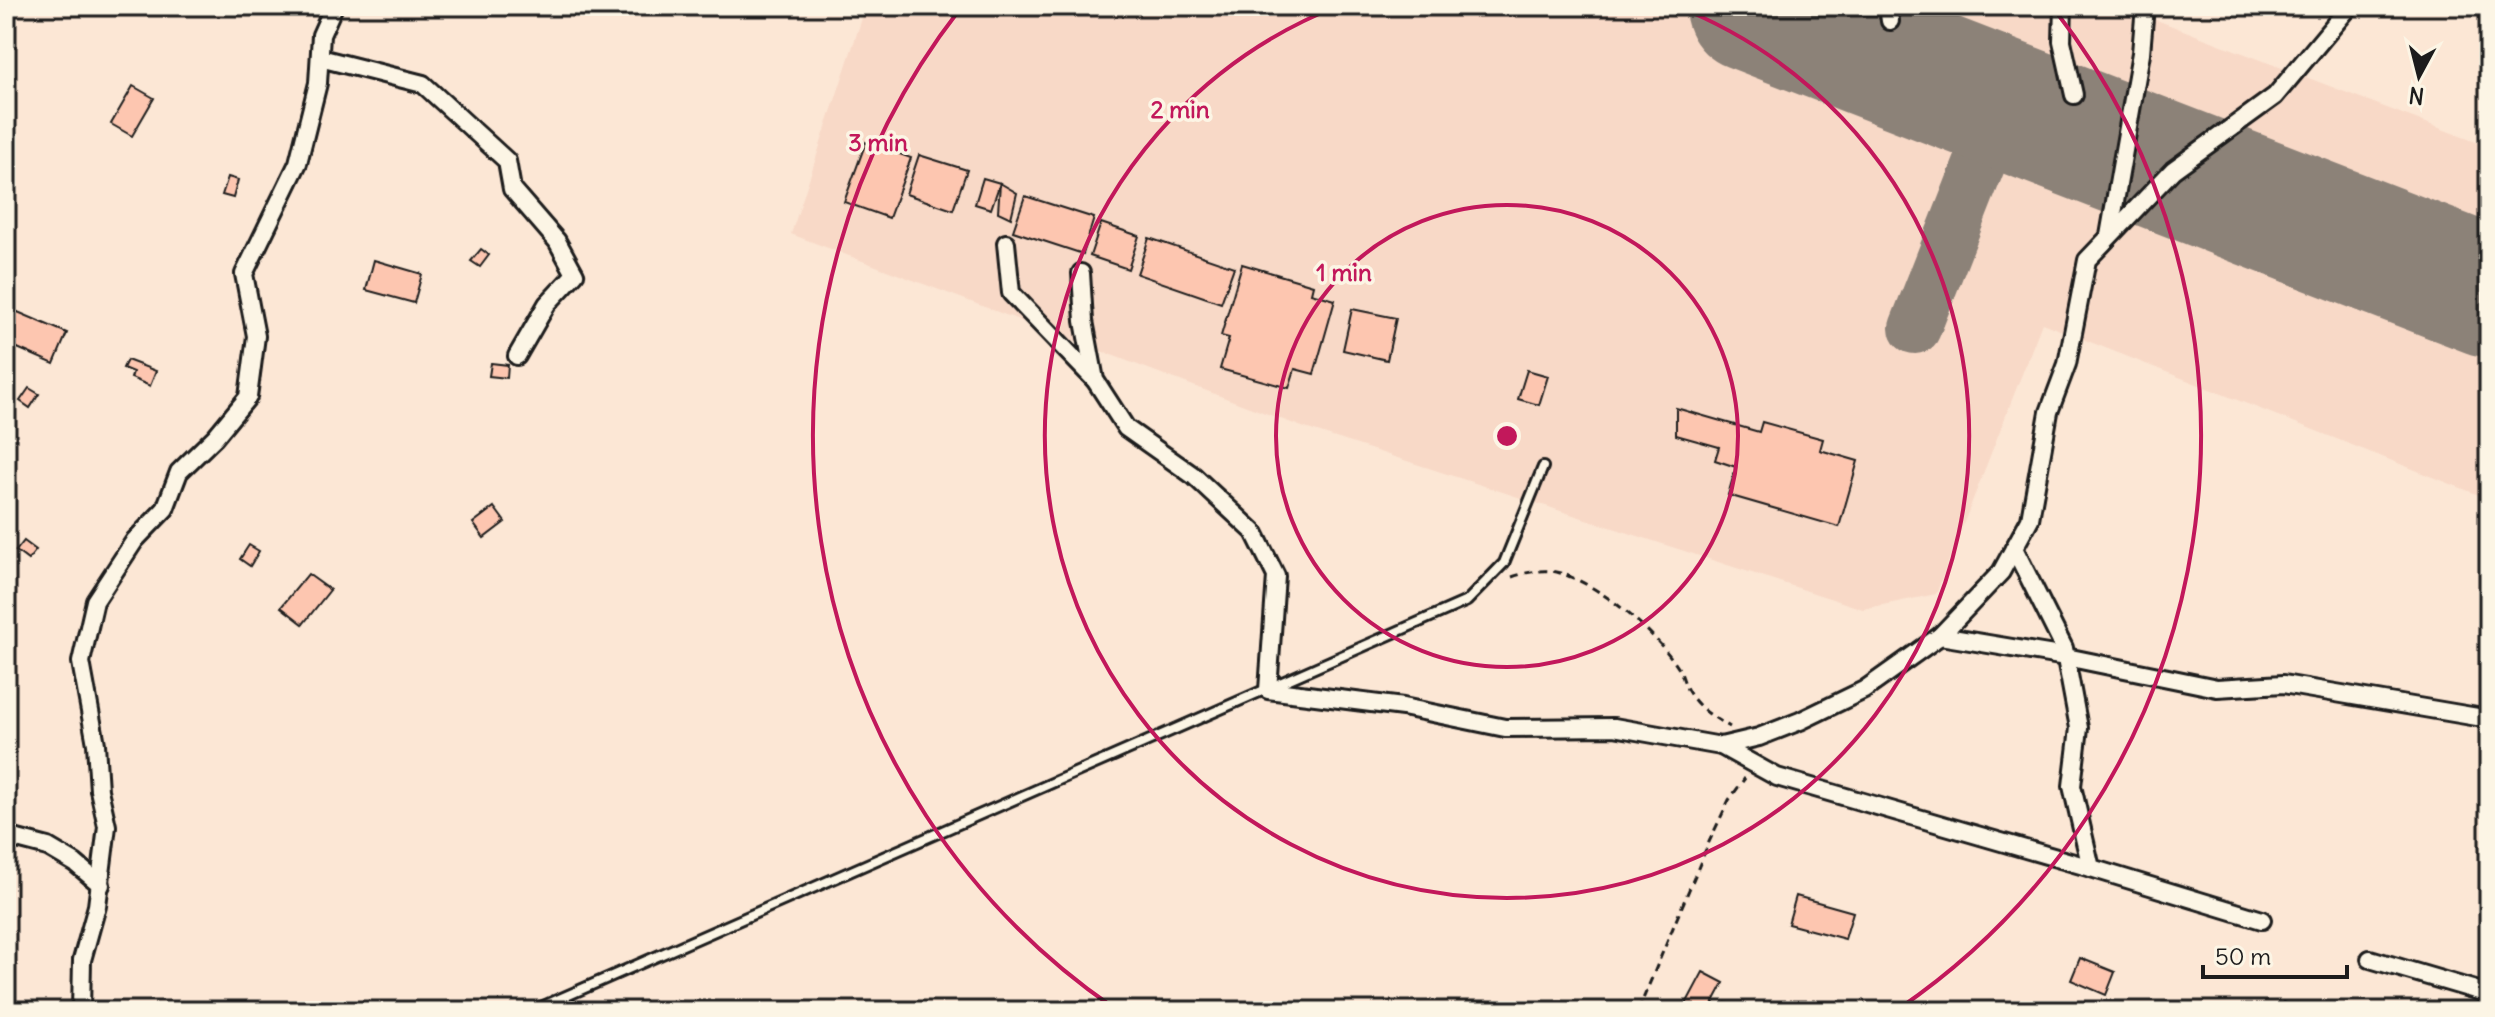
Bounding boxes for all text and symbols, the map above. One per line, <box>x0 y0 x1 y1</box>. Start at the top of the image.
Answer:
north arrow <box>2379 36 2459 116</box>
text: N <box>2407 81 2426 111</box>
text: 2 min <box>1150 94 1210 124</box>
text: 3 min <box>848 127 908 157</box>
text: 1 min <box>1316 257 1372 287</box>
centre of rings <box>1493 422 1521 450</box>
scale bar <box>2203 929 2347 979</box>
text: 50 m <box>2215 941 2271 971</box>

